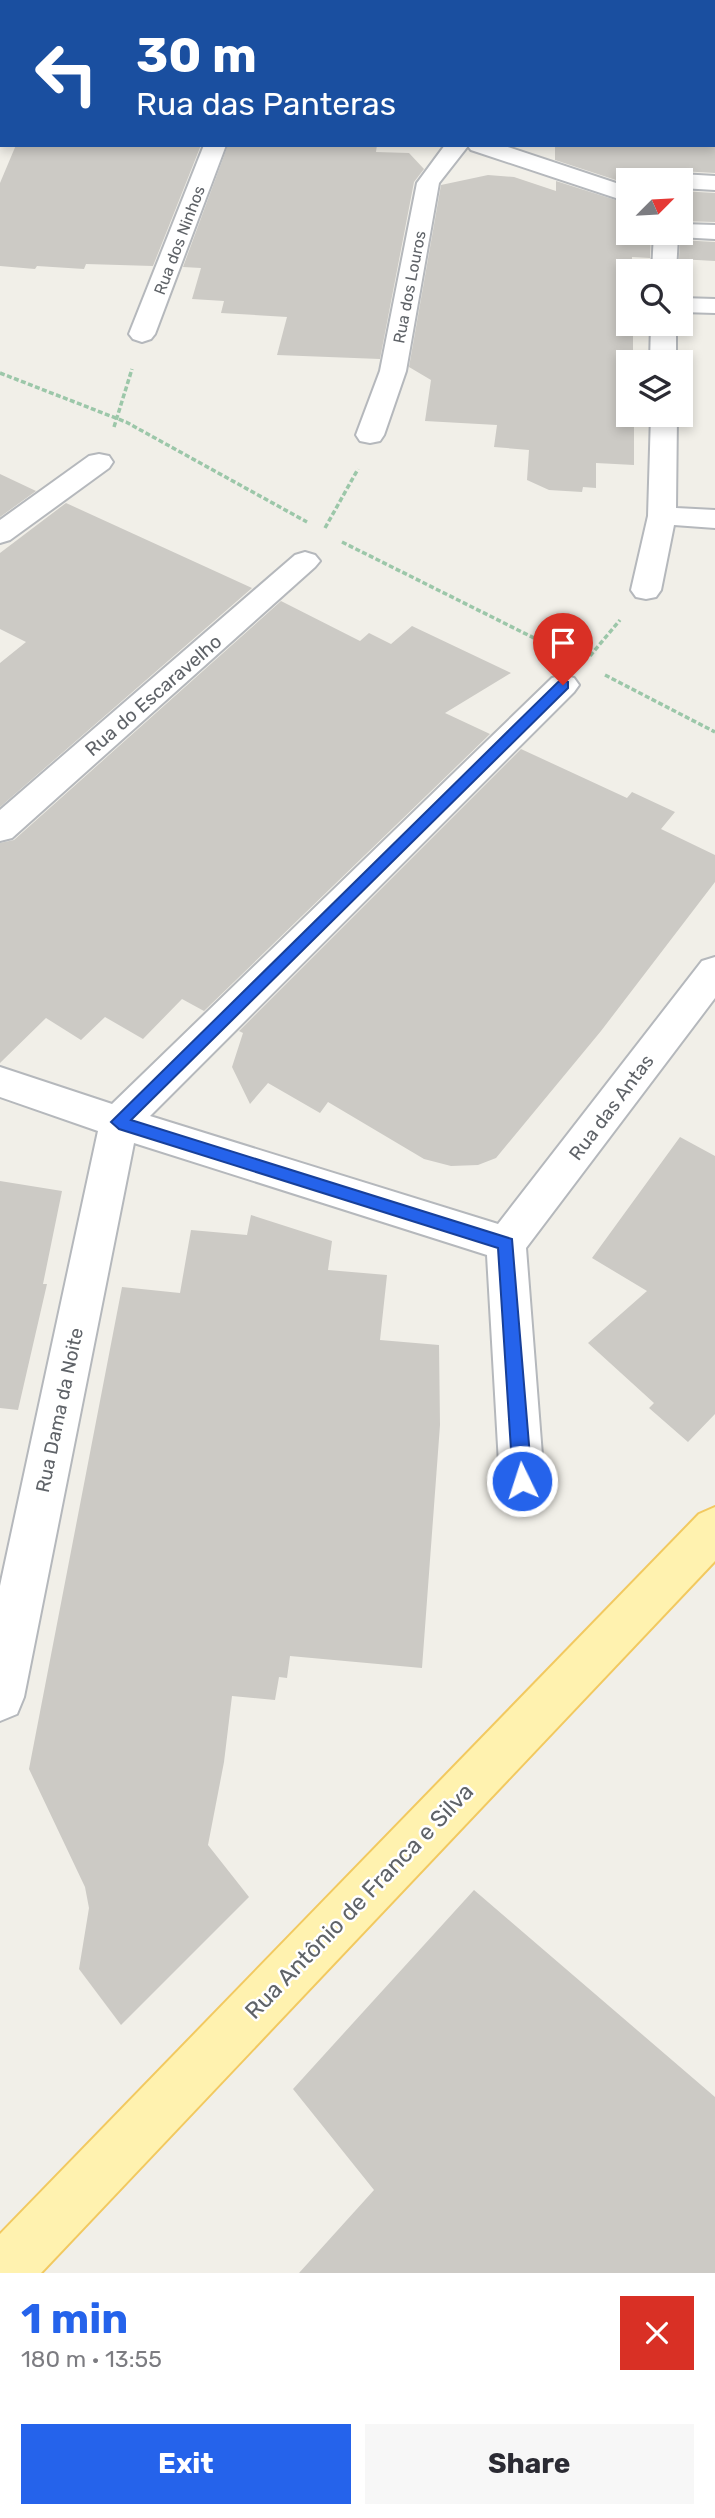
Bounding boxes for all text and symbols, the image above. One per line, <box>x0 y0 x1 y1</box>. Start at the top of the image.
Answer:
text: 30 m <box>136 26 257 84</box>
icon: left <box>21 28 112 119</box>
text: Rua das Panteras <box>136 85 396 123</box>
north arrow <box>616 168 693 245</box>
map controls <box>616 168 693 427</box>
street label: Rua dos Ninhos <box>150 183 209 297</box>
street label: Rua dos Louros <box>389 229 430 345</box>
button: search <box>616 259 693 336</box>
button: layers <box>616 350 693 427</box>
pin <box>533 613 593 685</box>
icon: arrive <box>544 624 582 662</box>
street label: Rua do Escaravelho <box>80 630 226 761</box>
street label: Rua das Antas <box>564 1050 659 1165</box>
street label: Rua Dama da Noite <box>31 1326 88 1495</box>
position arrow <box>485 1444 559 1518</box>
street label: Rua Antônio de Franca e Silva <box>239 1777 479 2025</box>
text: 1 min <box>21 2294 128 2344</box>
button: close <box>620 2296 694 2370</box>
text: 180 m · 13:55 <box>21 2345 162 2373</box>
button: Exit <box>21 2424 351 2504</box>
button: Share <box>365 2424 694 2504</box>

